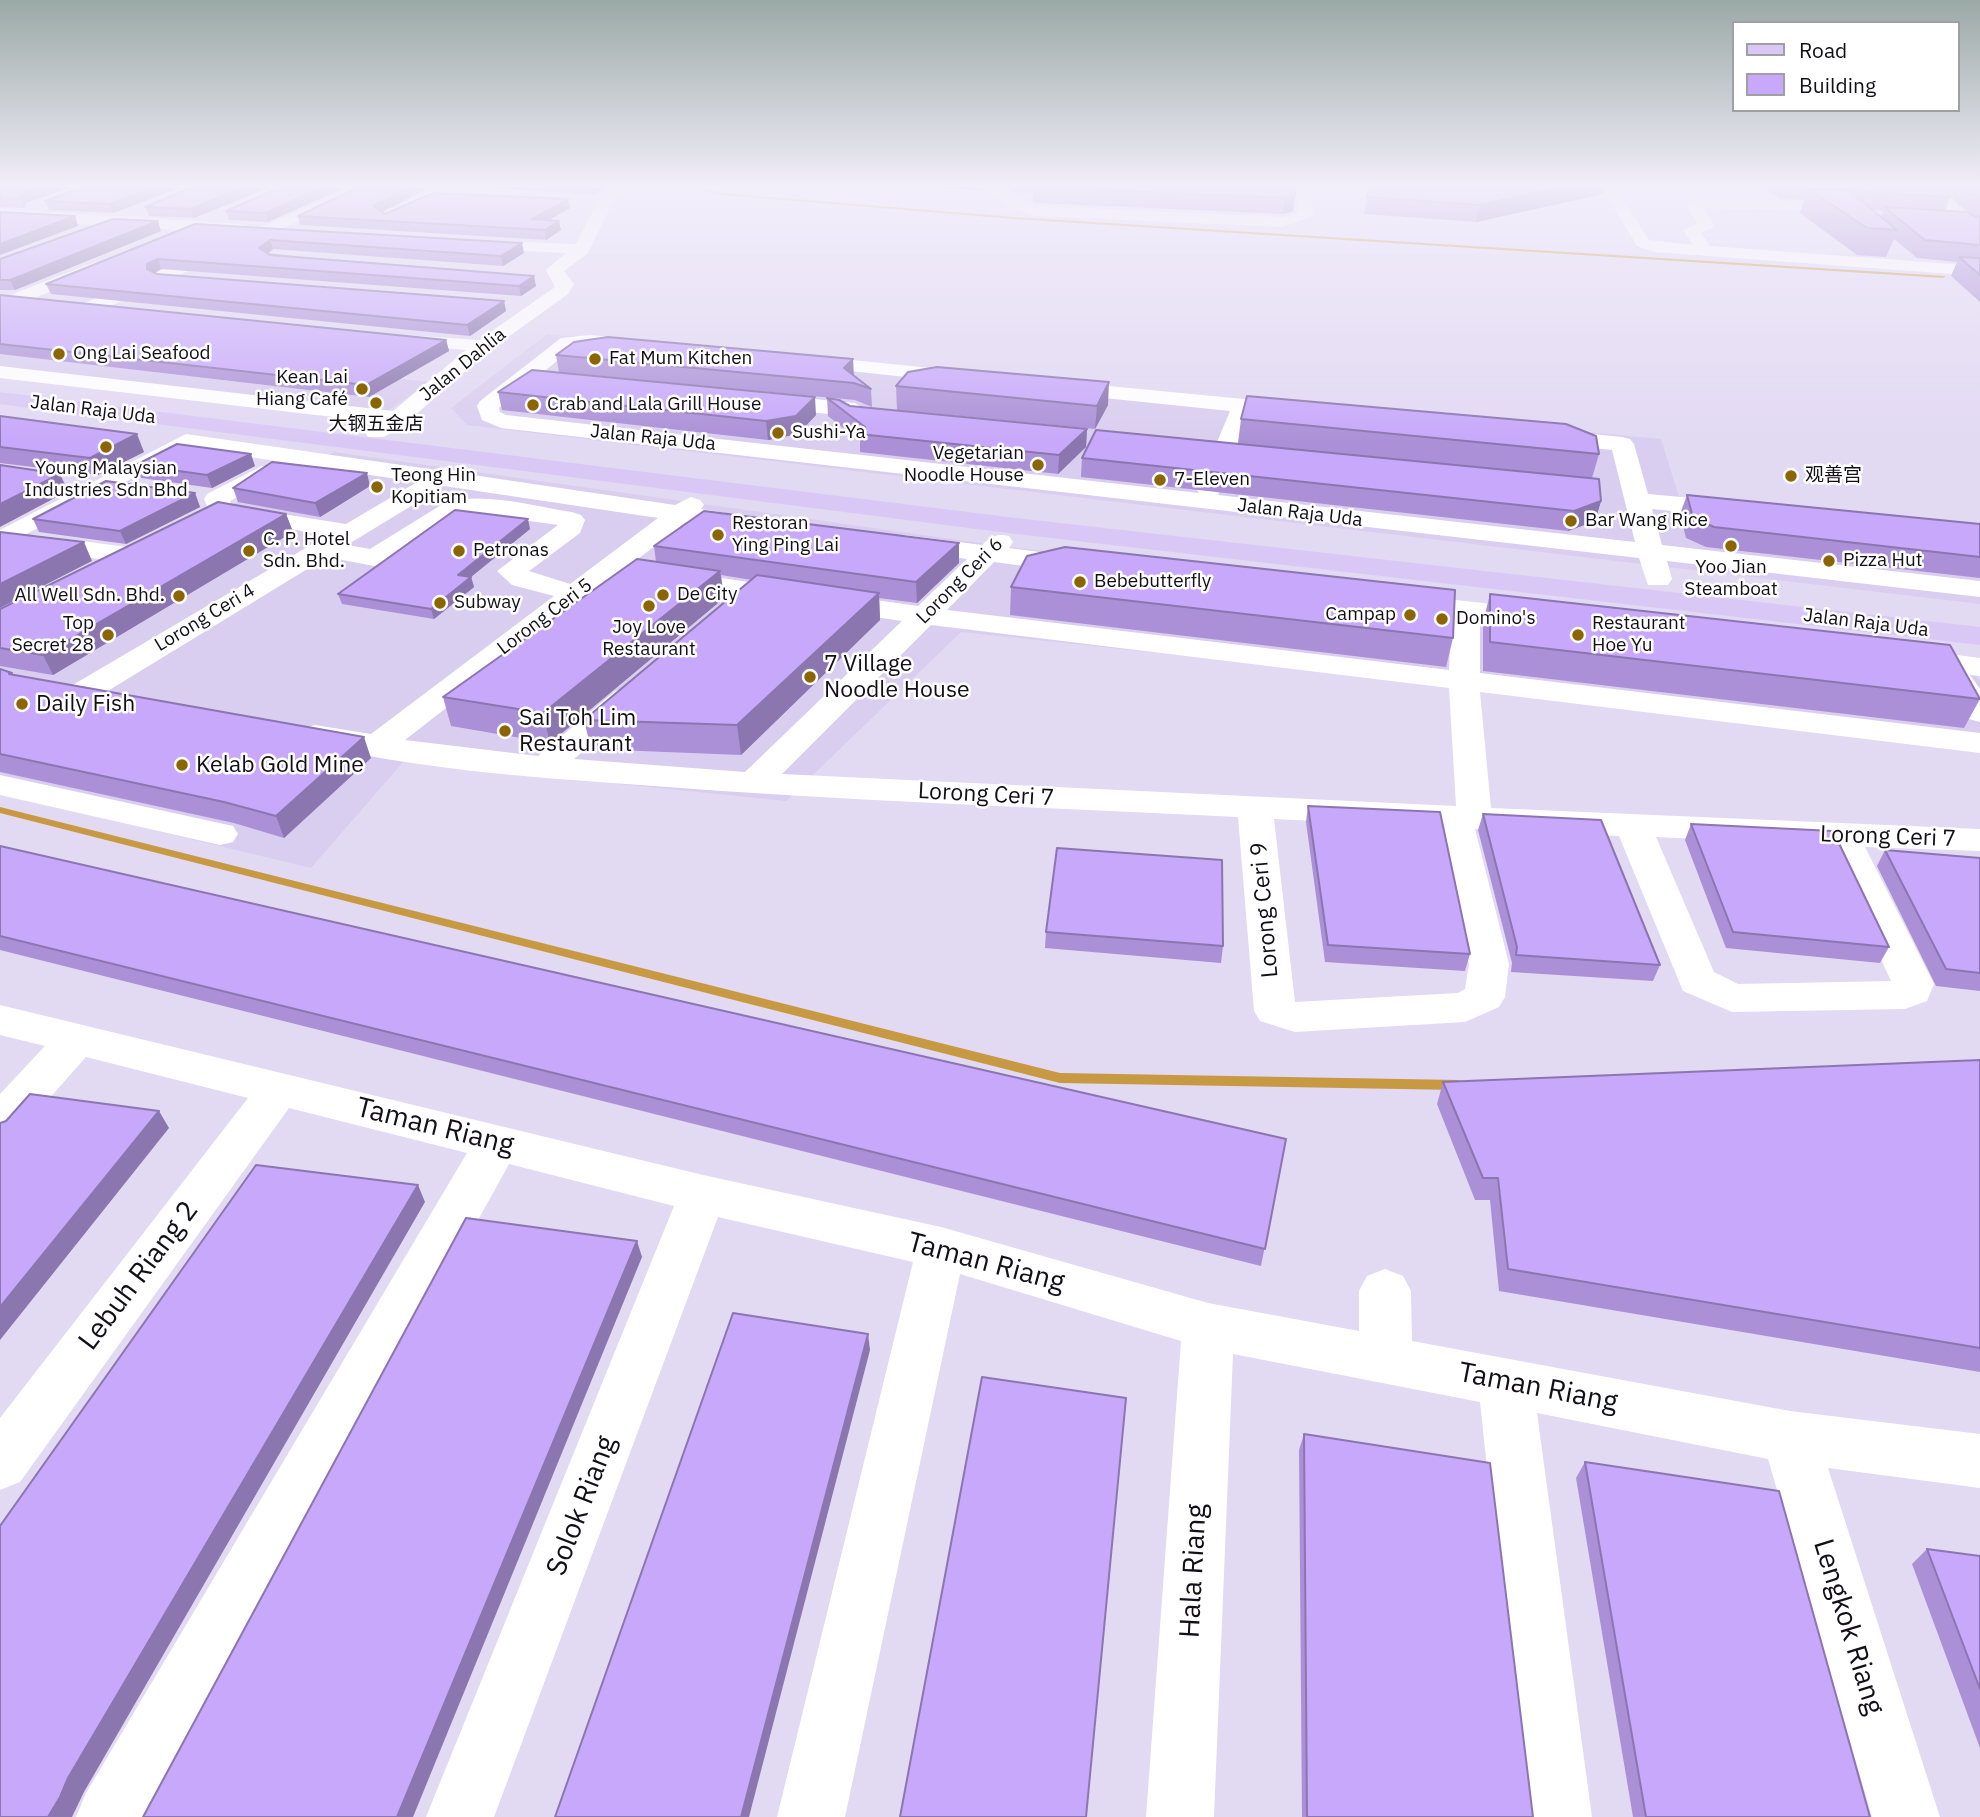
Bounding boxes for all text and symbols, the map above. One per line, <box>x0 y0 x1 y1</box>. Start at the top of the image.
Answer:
legend <box>1731 21 1959 112</box>
text: Road <box>1799 36 1847 64</box>
text: Building <box>1799 71 1876 99</box>
street label: Jalan Dahlia <box>415 323 511 407</box>
place label: Ong Lai Seafood <box>73 343 211 365</box>
marker: Ong Lai Seafood <box>51 346 67 362</box>
place label: Fat Mum Kitchen <box>609 348 752 370</box>
marker: Fat Mum Kitchen <box>587 351 603 367</box>
place label: Kean Lai Hiang Café <box>256 367 348 411</box>
marker: Kean Lai Hiang Café <box>354 381 370 397</box>
street label: Jalan Raja Uda <box>29 391 157 429</box>
place label: Crab and Lala Grill House <box>547 394 761 416</box>
marker: 大钢五金店 <box>368 395 384 411</box>
marker: Crab and Lala Grill House <box>525 397 541 413</box>
place label: 大钢五金店 <box>329 414 423 436</box>
street label: Jalan Raja Uda <box>589 420 717 456</box>
place label: Sushi-Ya <box>792 422 866 444</box>
marker: Sushi-Ya <box>770 425 786 441</box>
marker: Young Malaysian Industries Sdn Bhd <box>98 439 114 455</box>
place label: Vegetarian Noodle House <box>904 443 1024 487</box>
marker: Vegetarian Noodle House <box>1030 457 1046 473</box>
place label: Young Malaysian Industries Sdn Bhd <box>24 458 188 502</box>
place label: Teong Hin Kopitiam <box>391 465 476 509</box>
place label: 观善宫 <box>1805 465 1862 487</box>
marker: 观善宫 <box>1783 468 1799 484</box>
place label: 7-Eleven <box>1174 469 1250 491</box>
marker: 7-Eleven <box>1152 472 1168 488</box>
marker: Teong Hin Kopitiam <box>369 479 385 495</box>
street label: Jalan Raja Uda <box>1236 494 1364 532</box>
place label: Bar Wang Rice <box>1585 510 1708 532</box>
place label: Restoran Ying Ping Lai <box>732 513 839 557</box>
marker: Bar Wang Rice <box>1563 513 1579 529</box>
marker: Restoran Ying Ping Lai <box>710 527 726 543</box>
place label: C. P. Hotel Sdn. Bhd. <box>263 529 350 573</box>
street label: Lorong Ceri 6 <box>912 533 1008 629</box>
marker: Yoo Jian Steamboat <box>1723 538 1739 554</box>
place label: Petronas <box>473 540 549 562</box>
marker: C. P. Hotel Sdn. Bhd. <box>241 543 257 559</box>
marker: Petronas <box>451 543 467 559</box>
place label: Pizza Hut <box>1843 550 1922 572</box>
marker: Pizza Hut <box>1821 553 1837 569</box>
place label: Yoo Jian Steamboat <box>1684 557 1778 601</box>
place label: Bebebutterfly <box>1094 571 1211 593</box>
street label: Lorong Ceri 5 <box>493 574 597 660</box>
marker: Bebebutterfly <box>1072 574 1088 590</box>
street label: Lorong Ceri 4 <box>151 579 259 657</box>
place label: De City <box>677 584 737 606</box>
place label: All Well Sdn. Bhd. <box>14 585 165 607</box>
marker: De City <box>655 587 671 603</box>
marker: All Well Sdn. Bhd. <box>171 588 187 604</box>
place label: Subway <box>454 592 521 614</box>
marker: Subway <box>432 595 448 611</box>
marker: Joy Love Restaurant <box>641 598 657 614</box>
place label: Campap <box>1325 604 1396 626</box>
street label: Jalan Raja Uda <box>1802 604 1930 642</box>
marker: Campap <box>1402 607 1418 623</box>
place label: Domino's <box>1456 608 1536 630</box>
marker: Domino's <box>1434 611 1450 627</box>
place label: Top Secret 28 <box>12 613 94 657</box>
place label: Restaurant Hoe Yu <box>1592 613 1686 657</box>
place label: Joy Love Restaurant <box>602 617 696 661</box>
marker: Top Secret 28 <box>100 627 116 643</box>
marker: Restaurant Hoe Yu <box>1570 627 1586 643</box>
place label: 7 Village Noodle House <box>824 650 970 704</box>
marker: 7 Village Noodle House <box>802 669 818 685</box>
place label: Daily Fish <box>36 690 135 718</box>
marker: Daily Fish <box>14 696 30 712</box>
place label: Sai Toh Lim Restaurant <box>519 704 636 758</box>
marker: Sai Toh Lim Restaurant <box>497 723 513 739</box>
place label: Kelab Gold Mine <box>196 751 364 779</box>
marker: Kelab Gold Mine <box>174 757 190 773</box>
street label: Lorong Ceri 7 <box>917 778 1055 812</box>
street label: Lorong Ceri 7 <box>1819 821 1957 853</box>
street label: Lorong Ceri 9 <box>1245 841 1285 979</box>
street label: Taman Riang <box>353 1091 517 1163</box>
street label: Lebuh Riang 2 <box>72 1195 206 1357</box>
street label: Taman Riang <box>904 1226 1068 1300</box>
street label: Taman Riang <box>1456 1356 1620 1420</box>
street label: Solok Riang <box>540 1431 624 1581</box>
street label: Hala Riang <box>1174 1503 1214 1639</box>
street label: Lengkok Riang <box>1805 1535 1891 1719</box>

